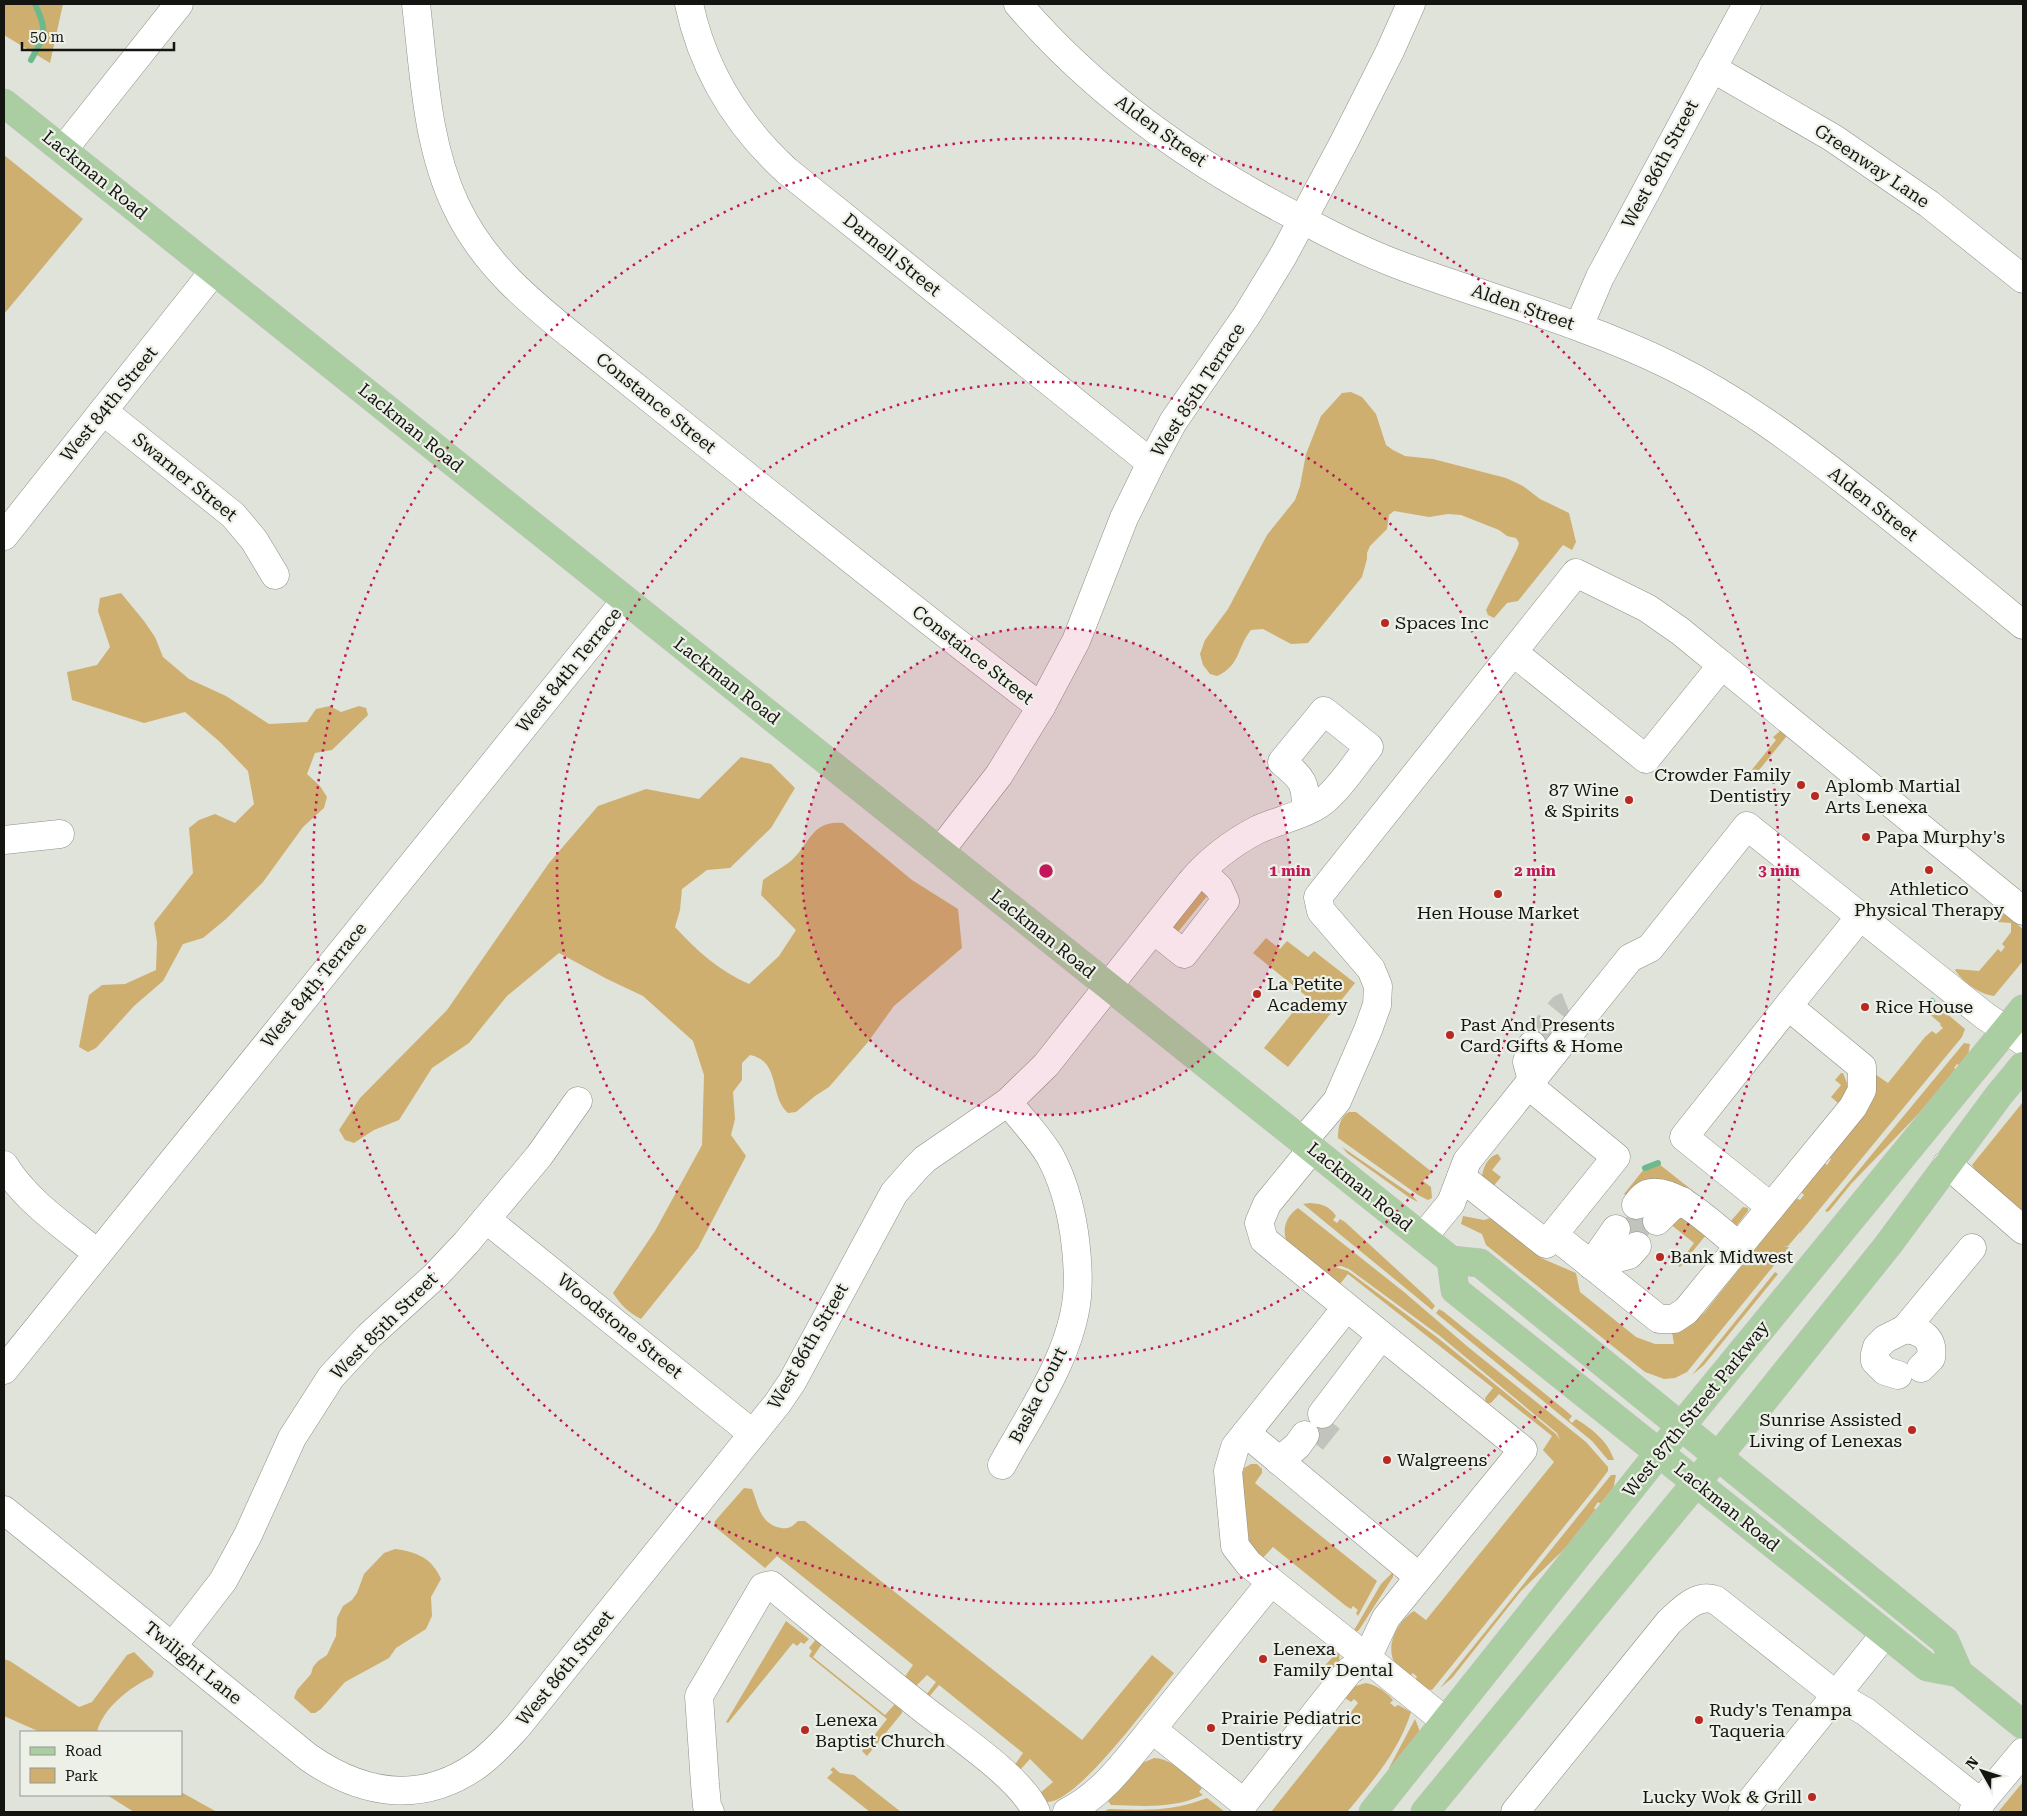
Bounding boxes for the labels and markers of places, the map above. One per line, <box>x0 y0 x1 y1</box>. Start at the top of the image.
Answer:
place label: Spaces Inc <box>1395 612 1489 633</box>
marker: Spaces Inc <box>1379 617 1391 629</box>
place label: Crowder Family Dentistry <box>1654 764 1791 806</box>
place label: Aplomb Martial Arts Lenexa <box>1825 775 1961 817</box>
place label: 87 Wine & Spirits <box>1544 779 1619 821</box>
marker: Crowder Family Dentistry <box>1795 779 1807 791</box>
marker: Aplomb Martial Arts Lenexa <box>1809 790 1821 802</box>
marker: 87 Wine & Spirits <box>1623 794 1635 806</box>
place label: Papa Murphy's <box>1876 826 2005 847</box>
marker: Papa Murphy's <box>1860 831 1872 843</box>
centre of rings <box>1037 862 1055 880</box>
marker: Athletico Physical Therapy <box>1923 864 1935 876</box>
place label: Athletico Physical Therapy <box>1854 878 2004 920</box>
marker: Hen House Market <box>1492 888 1504 900</box>
place label: Hen House Market <box>1417 902 1580 923</box>
place label: La Petite Academy <box>1267 973 1348 1015</box>
marker: La Petite Academy <box>1251 988 1263 1000</box>
place label: Rice House <box>1875 996 1973 1017</box>
marker: Rice House <box>1859 1001 1871 1013</box>
place label: Past And Presents Card Gifts & Home <box>1460 1014 1623 1056</box>
marker: Past And Presents Card Gifts & Home <box>1444 1029 1456 1041</box>
place label: Bank Midwest <box>1670 1246 1793 1267</box>
marker: Bank Midwest <box>1654 1251 1666 1263</box>
place label: Sunrise Assisted Living of Lenexas <box>1749 1409 1902 1451</box>
marker: Sunrise Assisted Living of Lenexas <box>1906 1424 1918 1436</box>
place label: Walgreens <box>1397 1449 1487 1470</box>
marker: Walgreens <box>1381 1454 1393 1466</box>
place label: Lenexa Family Dental <box>1273 1638 1393 1680</box>
marker: Lenexa Family Dental <box>1257 1653 1269 1665</box>
place label: Rudy's Tenampa Taqueria <box>1709 1699 1852 1741</box>
place label: Prairie Pediatric Dentistry <box>1221 1707 1361 1749</box>
place label: Lenexa Baptist Church <box>815 1709 946 1751</box>
marker: Rudy's Tenampa Taqueria <box>1693 1714 1705 1726</box>
marker: Prairie Pediatric Dentistry <box>1205 1722 1217 1734</box>
marker: Lenexa Baptist Church <box>799 1724 811 1736</box>
place label: Lucky Wok & Grill <box>1642 1786 1802 1807</box>
marker: Lucky Wok & Grill <box>1806 1791 1818 1803</box>

